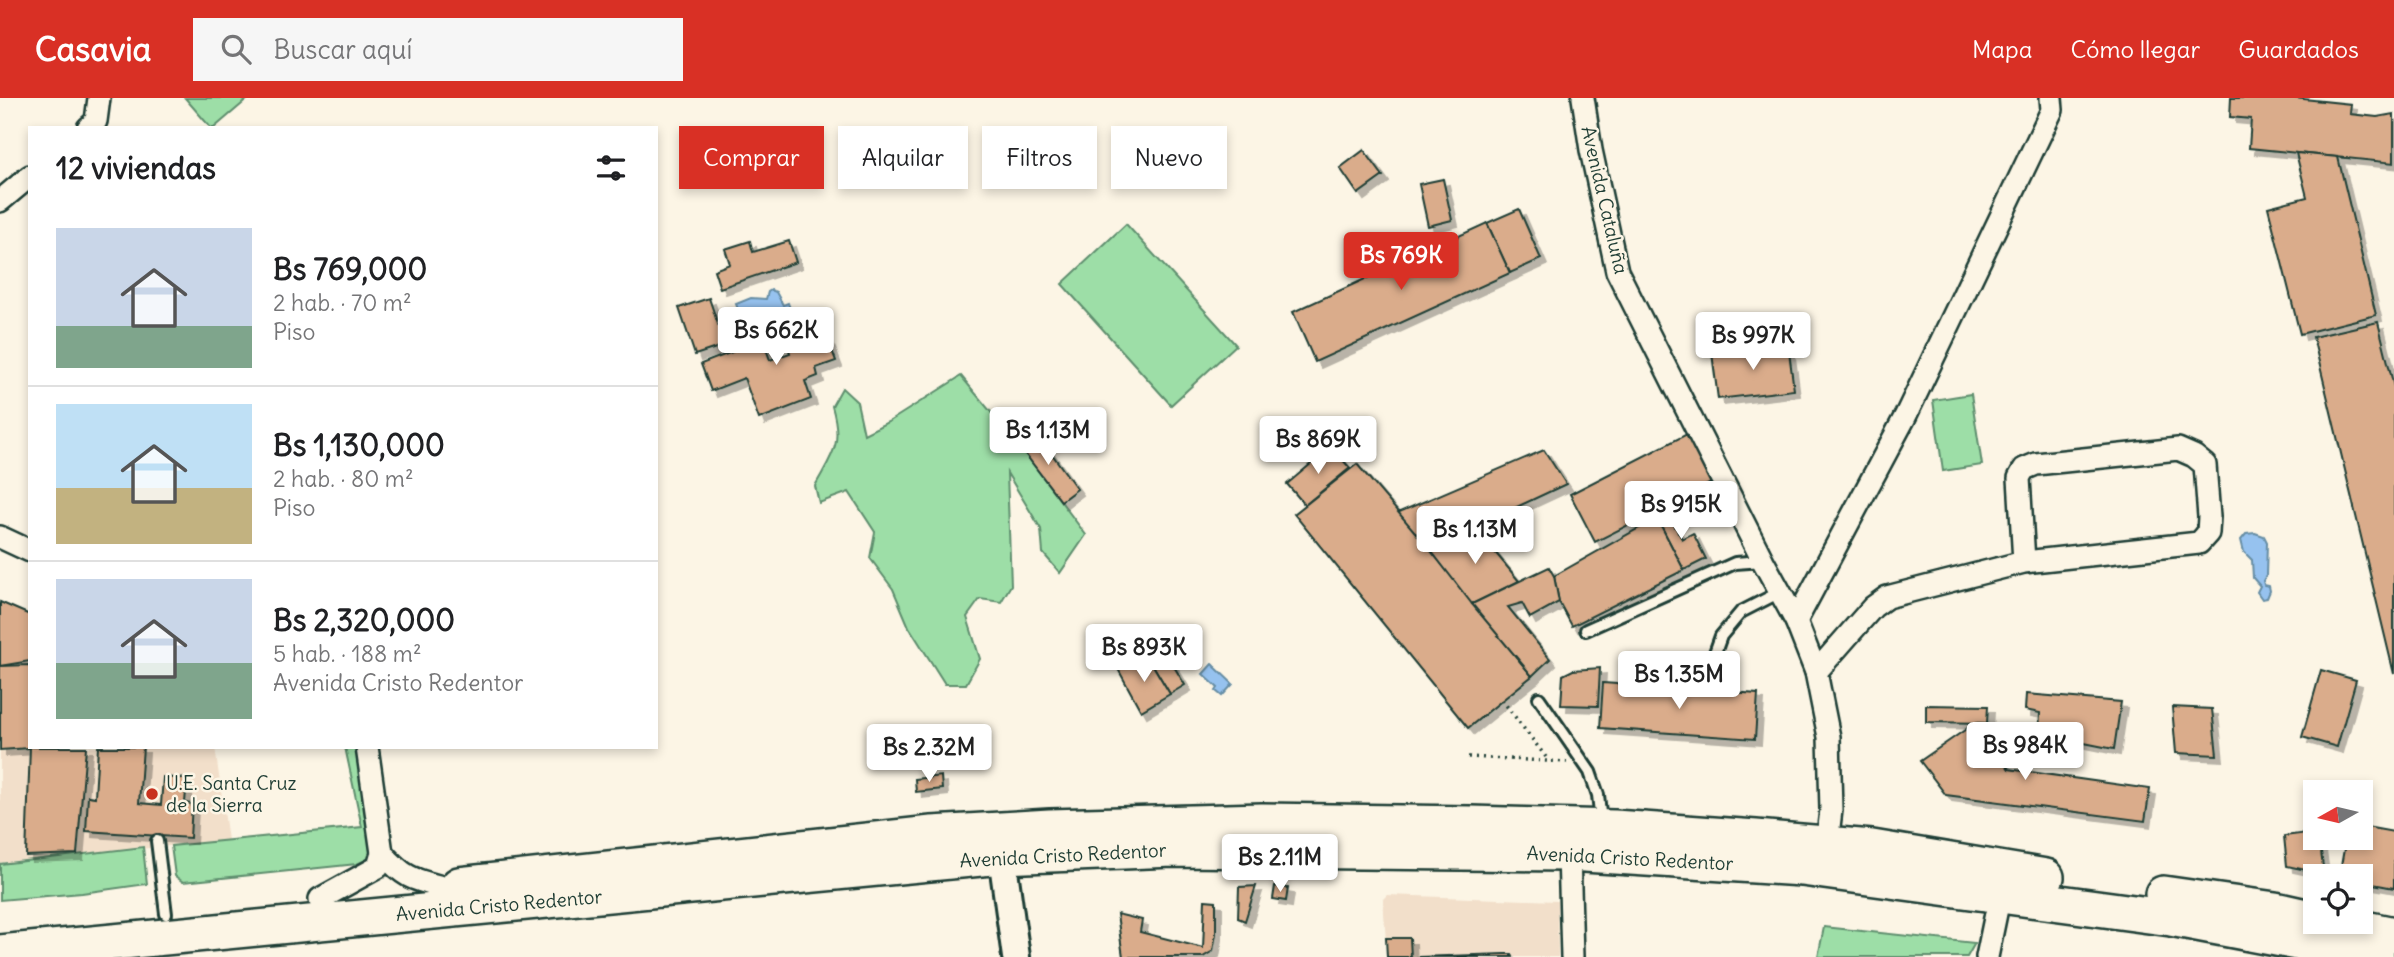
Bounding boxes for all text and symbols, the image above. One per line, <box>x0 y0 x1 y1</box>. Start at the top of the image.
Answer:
search box <box>193 18 683 81</box>
text: Casavia <box>35 28 151 70</box>
icon: search <box>217 30 255 68</box>
text: Buscar aquí <box>273 33 412 66</box>
text: Mapa <box>1972 34 2032 64</box>
text: Cómo llegar <box>2070 34 2200 64</box>
text: Guardados <box>2238 34 2359 64</box>
street label: Avenida Cataluña <box>1576 124 1634 276</box>
chip: Comprar <box>679 126 824 189</box>
chip: Alquilar <box>838 126 968 189</box>
chip: Filtros <box>982 126 1097 189</box>
chip: Nuevo <box>1111 126 1227 189</box>
text: 12 viviendas <box>56 149 216 187</box>
icon: filters <box>592 149 630 187</box>
pin: Bs 769K <box>1336 232 1466 292</box>
text: Bs 769K <box>1360 240 1442 269</box>
text: Bs 769,000 <box>273 250 427 288</box>
icon: home <box>112 256 196 340</box>
text: 2 hab. · 70 m² <box>273 288 412 317</box>
pin: Bs 662K <box>711 308 841 367</box>
pin: Bs 997K <box>1688 313 1818 372</box>
text: Bs 662K <box>734 315 818 344</box>
text: Piso <box>273 317 315 346</box>
text: Bs 997K <box>1712 320 1794 349</box>
pin: Bs 1.13M <box>976 408 1120 467</box>
text: Bs 1.13M <box>1006 415 1090 444</box>
pin: Bs 869K <box>1253 416 1383 476</box>
text: Bs 869K <box>1276 424 1360 453</box>
text: Bs 1,130,000 <box>273 426 445 464</box>
icon: home <box>112 432 196 516</box>
text: 2 hab. · 80 m² <box>273 464 414 493</box>
pin: Bs 915K <box>1616 482 1746 541</box>
text: Bs 915K <box>1641 489 1721 518</box>
text: Piso <box>273 493 315 522</box>
pin: Bs 1.13M <box>1403 506 1547 566</box>
text: Bs 1.13M <box>1433 514 1517 543</box>
text: Bs 2,320,000 <box>273 601 455 639</box>
icon: home <box>112 607 196 691</box>
pin: Bs 893K <box>1079 624 1209 684</box>
text: Bs 893K <box>1102 632 1186 661</box>
text: 5 hab. · 188 m² <box>273 639 422 668</box>
pin: Bs 1.35M <box>1607 652 1751 711</box>
text: Bs 1.35M <box>1634 659 1724 688</box>
text: Avenida Cristo Redentor <box>273 668 523 697</box>
pin: Bs 984K <box>1960 722 2090 782</box>
pin: Bs 2.32M <box>857 724 1001 784</box>
text: Bs 984K <box>1983 730 2068 759</box>
text: Bs 2.32M <box>883 732 975 761</box>
place label: U.E. Santa Cruz de la Sierra <box>166 771 297 817</box>
north arrow <box>2303 780 2373 850</box>
map controls <box>2303 780 2373 934</box>
marker: U.E. Santa Cruz de la Sierra <box>144 786 160 802</box>
pin: Bs 2.11M <box>1208 834 1352 894</box>
street label: Avenida Cristo Redentor <box>959 838 1167 872</box>
street label: Avenida Cristo Redentor <box>1526 841 1734 875</box>
text: Bs 2.11M <box>1238 842 1322 871</box>
button: locate <box>2303 864 2373 934</box>
street label: Avenida Cristo Redentor <box>395 884 603 926</box>

